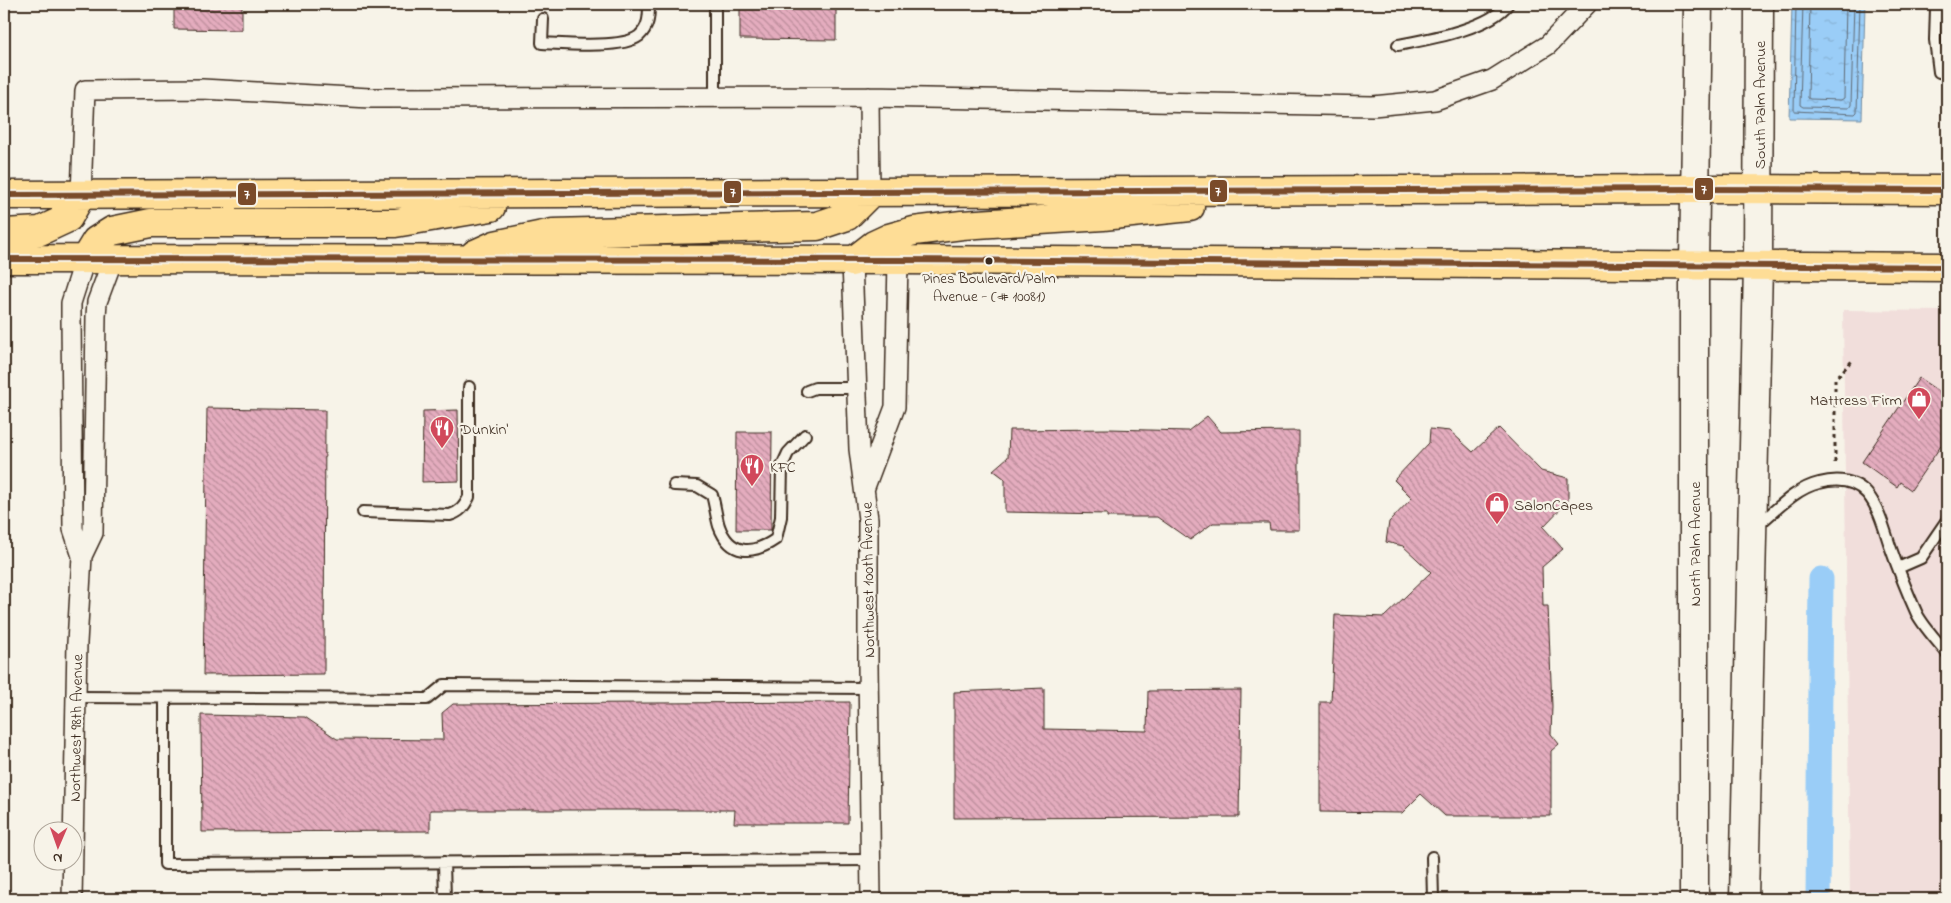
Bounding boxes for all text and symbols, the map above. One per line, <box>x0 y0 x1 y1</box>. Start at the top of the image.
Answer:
street label: South Palm Avenue <box>1749 40 1773 169</box>
line badge: 7 <box>1694 177 1714 201</box>
line badge: 7 <box>1209 179 1228 203</box>
line badge: 7 <box>723 180 742 204</box>
text: 7 <box>1701 180 1707 201</box>
line badge: 7 <box>237 182 257 206</box>
text: 7 <box>1215 182 1221 203</box>
text: 7 <box>730 183 736 204</box>
text: 7 <box>244 185 250 206</box>
marker: Pines Boulevard/Palm Avenue - (# 10081) <box>984 256 994 266</box>
place label: Pines Boulevard/Palm Avenue - (# 10081) <box>922 268 1056 308</box>
shop icon: Mattress Firm <box>1906 386 1932 420</box>
place label: Mattress Firm <box>1810 389 1902 413</box>
restaurant icon: Dunkin' <box>429 415 455 449</box>
place label: Dunkin' <box>459 418 509 442</box>
restaurant icon: KFC <box>739 453 765 487</box>
place label: KFC <box>770 456 796 480</box>
street label: North Palm Avenue <box>1684 481 1708 606</box>
shop icon: SalonCapes <box>1484 491 1510 525</box>
place label: SalonCapes <box>1514 494 1593 518</box>
street label: Northwest 100th Avenue <box>856 501 882 658</box>
street label: Northwest 98th Avenue <box>64 653 90 802</box>
north arrow <box>32 820 82 870</box>
text: N <box>53 847 63 868</box>

